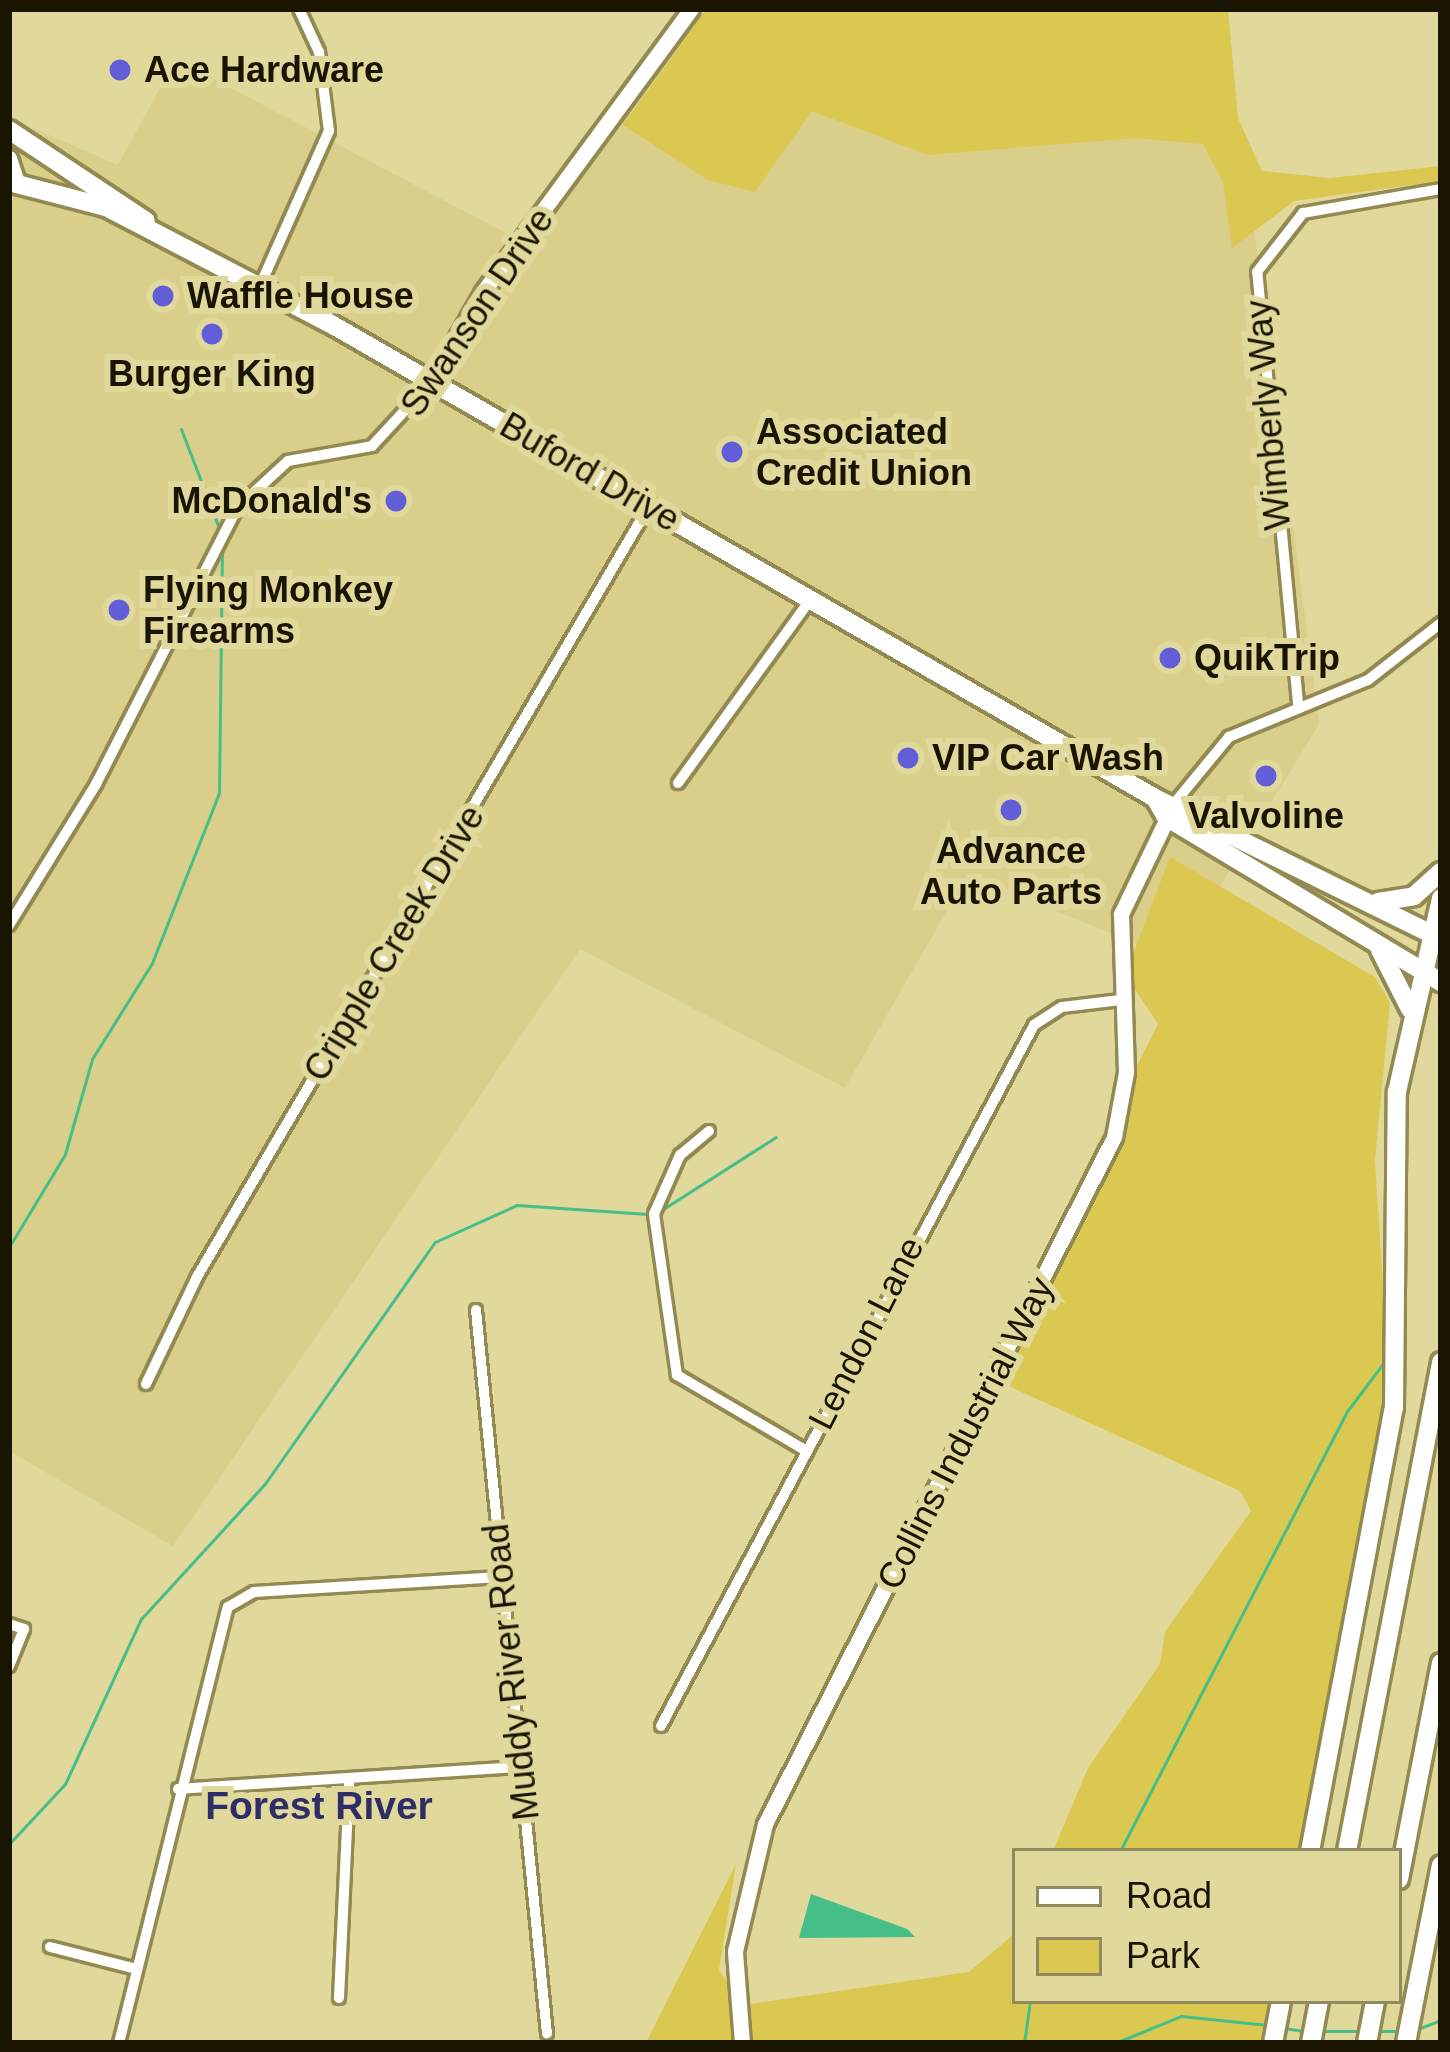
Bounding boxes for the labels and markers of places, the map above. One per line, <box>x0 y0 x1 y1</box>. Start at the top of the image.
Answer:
place label: Ace Hardware <box>144 48 384 92</box>
marker: Ace Hardware <box>107 57 133 83</box>
place label: Waffle House <box>187 274 414 318</box>
marker: Waffle House <box>150 283 176 309</box>
marker: Burger King <box>199 321 225 347</box>
place label: Burger King <box>108 352 316 396</box>
place label: Associated Credit Union <box>756 409 972 494</box>
marker: Associated Credit Union <box>719 439 745 465</box>
place label: McDonald's <box>171 479 372 523</box>
marker: McDonald's <box>383 488 409 514</box>
place label: Flying Monkey Firearms <box>143 567 393 652</box>
marker: Flying Monkey Firearms <box>106 597 132 623</box>
place label: QuikTrip <box>1194 636 1340 680</box>
marker: QuikTrip <box>1157 645 1183 671</box>
place label: VIP Car Wash <box>932 736 1165 780</box>
marker: VIP Car Wash <box>895 745 921 771</box>
marker: Valvoline <box>1253 763 1279 789</box>
place label: Valvoline <box>1188 794 1344 838</box>
marker: Advance Auto Parts <box>998 797 1024 823</box>
place label: Advance Auto Parts <box>920 828 1102 913</box>

